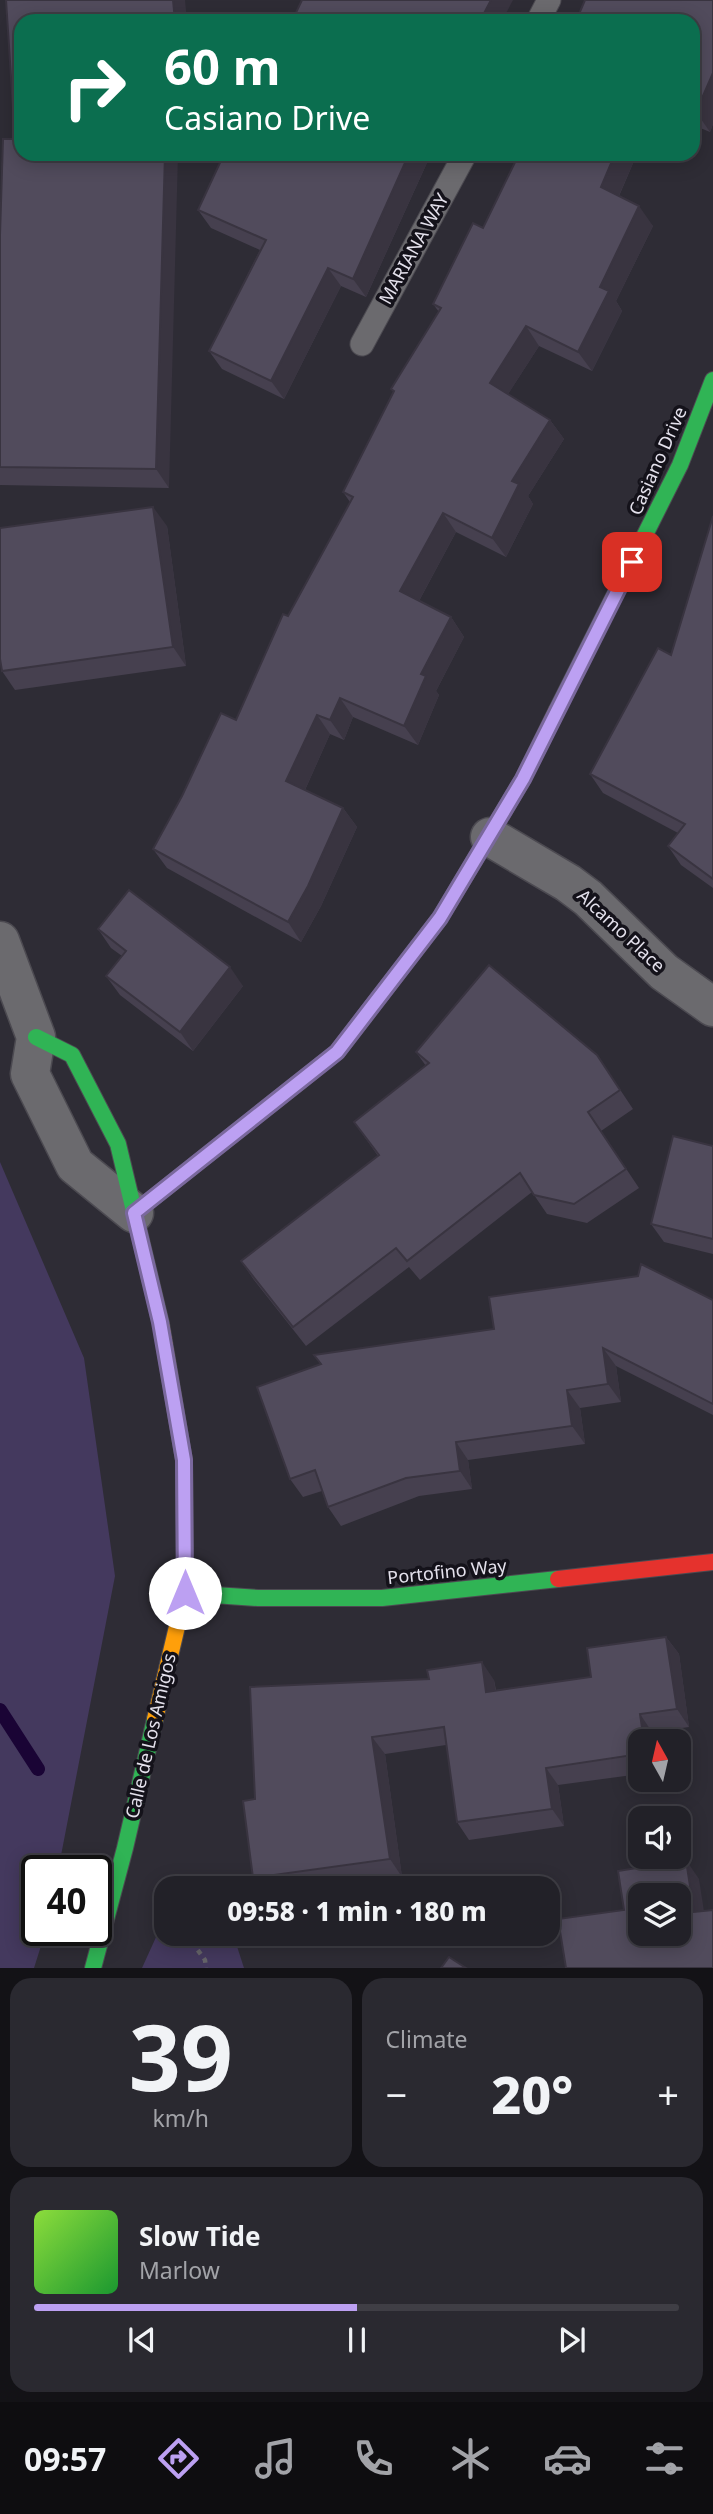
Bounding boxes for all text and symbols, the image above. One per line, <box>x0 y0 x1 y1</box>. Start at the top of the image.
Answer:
text: 60 m <box>164 33 281 99</box>
icon: right <box>49 42 140 133</box>
text: Casiano Drive <box>164 96 370 139</box>
street label: MARIANA WAY <box>373 188 454 308</box>
street label: Casiano Drive <box>623 403 692 518</box>
pin <box>602 532 662 592</box>
icon: arrive <box>613 543 651 581</box>
street label: Alcamo Place <box>573 883 671 977</box>
street label: Portofino Way <box>386 1553 509 1589</box>
position arrow <box>148 1556 222 1630</box>
street label: Calle de Los Amigos <box>119 1651 181 1821</box>
north arrow <box>628 1729 691 1792</box>
map controls <box>628 1729 691 1946</box>
button: sound <box>628 1806 691 1869</box>
speed limit sign: 40 <box>21 1855 112 1946</box>
button: layers <box>628 1883 691 1946</box>
text: 09:58 · 1 min · 180 m <box>227 1893 487 1929</box>
text: 39 <box>129 1994 233 2118</box>
text: Climate <box>386 2023 468 2055</box>
text: 20° <box>491 2058 573 2129</box>
text: − <box>386 2068 407 2120</box>
text: + <box>657 2068 679 2120</box>
text: km/h <box>152 2102 209 2134</box>
text: Slow Tide <box>139 2218 261 2254</box>
text: Marlow <box>139 2254 220 2286</box>
icon: previous <box>123 2321 161 2359</box>
icon: pause <box>338 2321 376 2359</box>
icon: next <box>553 2321 591 2359</box>
icon: directions <box>154 2434 203 2483</box>
icon: music <box>251 2434 300 2483</box>
icon: phone <box>349 2434 398 2483</box>
icon: climate <box>446 2434 495 2483</box>
icon: car <box>543 2434 592 2483</box>
icon: filters <box>640 2434 689 2483</box>
text: 09:57 <box>24 2437 106 2480</box>

